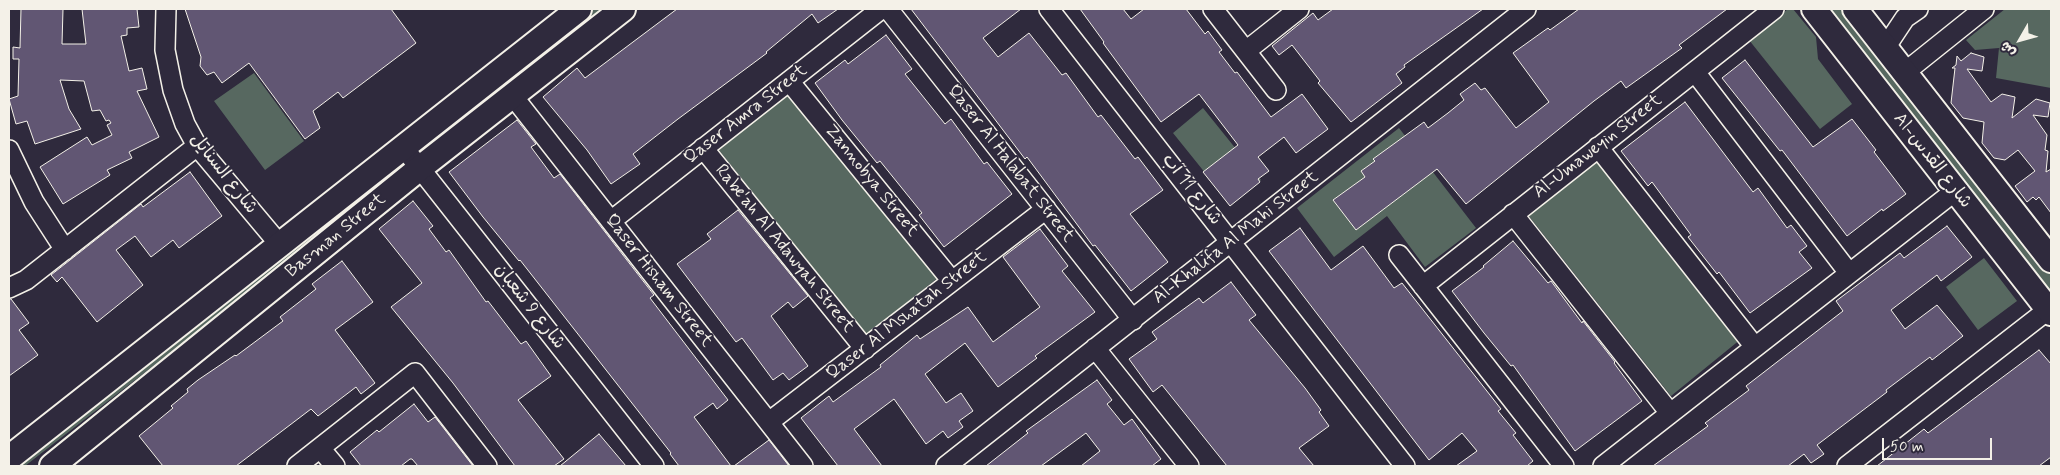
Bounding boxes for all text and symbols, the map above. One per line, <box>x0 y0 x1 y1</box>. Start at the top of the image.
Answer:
north arrow <box>1995 15 2045 65</box>
text: ش <box>1996 38 2020 61</box>
street label: Qaser Amra Street <box>680 60 812 170</box>
street label: Qaser Al Halabat Street <box>942 81 1078 247</box>
street label: Al-Umaweyin Street <box>1529 90 1667 204</box>
street label: Al-شارع القدس <box>1888 109 1976 213</box>
street label: Zannobya Street <box>819 121 923 241</box>
street label: شارع السنايل <box>185 129 261 219</box>
street label: شارع 11 آب <box>1156 150 1226 230</box>
street label: Rabe'ah Al Adawyah Street <box>709 161 859 337</box>
street label: Al-Khalifa Al Mahi Street <box>1149 167 1323 309</box>
street label: Basman Street <box>282 189 390 283</box>
street label: Qaser Hisham Street <box>599 210 717 352</box>
street label: Qaser Al Mshatah Street <box>823 247 991 385</box>
street label: شارع 9 شعبان <box>489 260 569 354</box>
scale bar <box>1885 428 1995 460</box>
text: 50 m <box>1890 437 1924 457</box>

